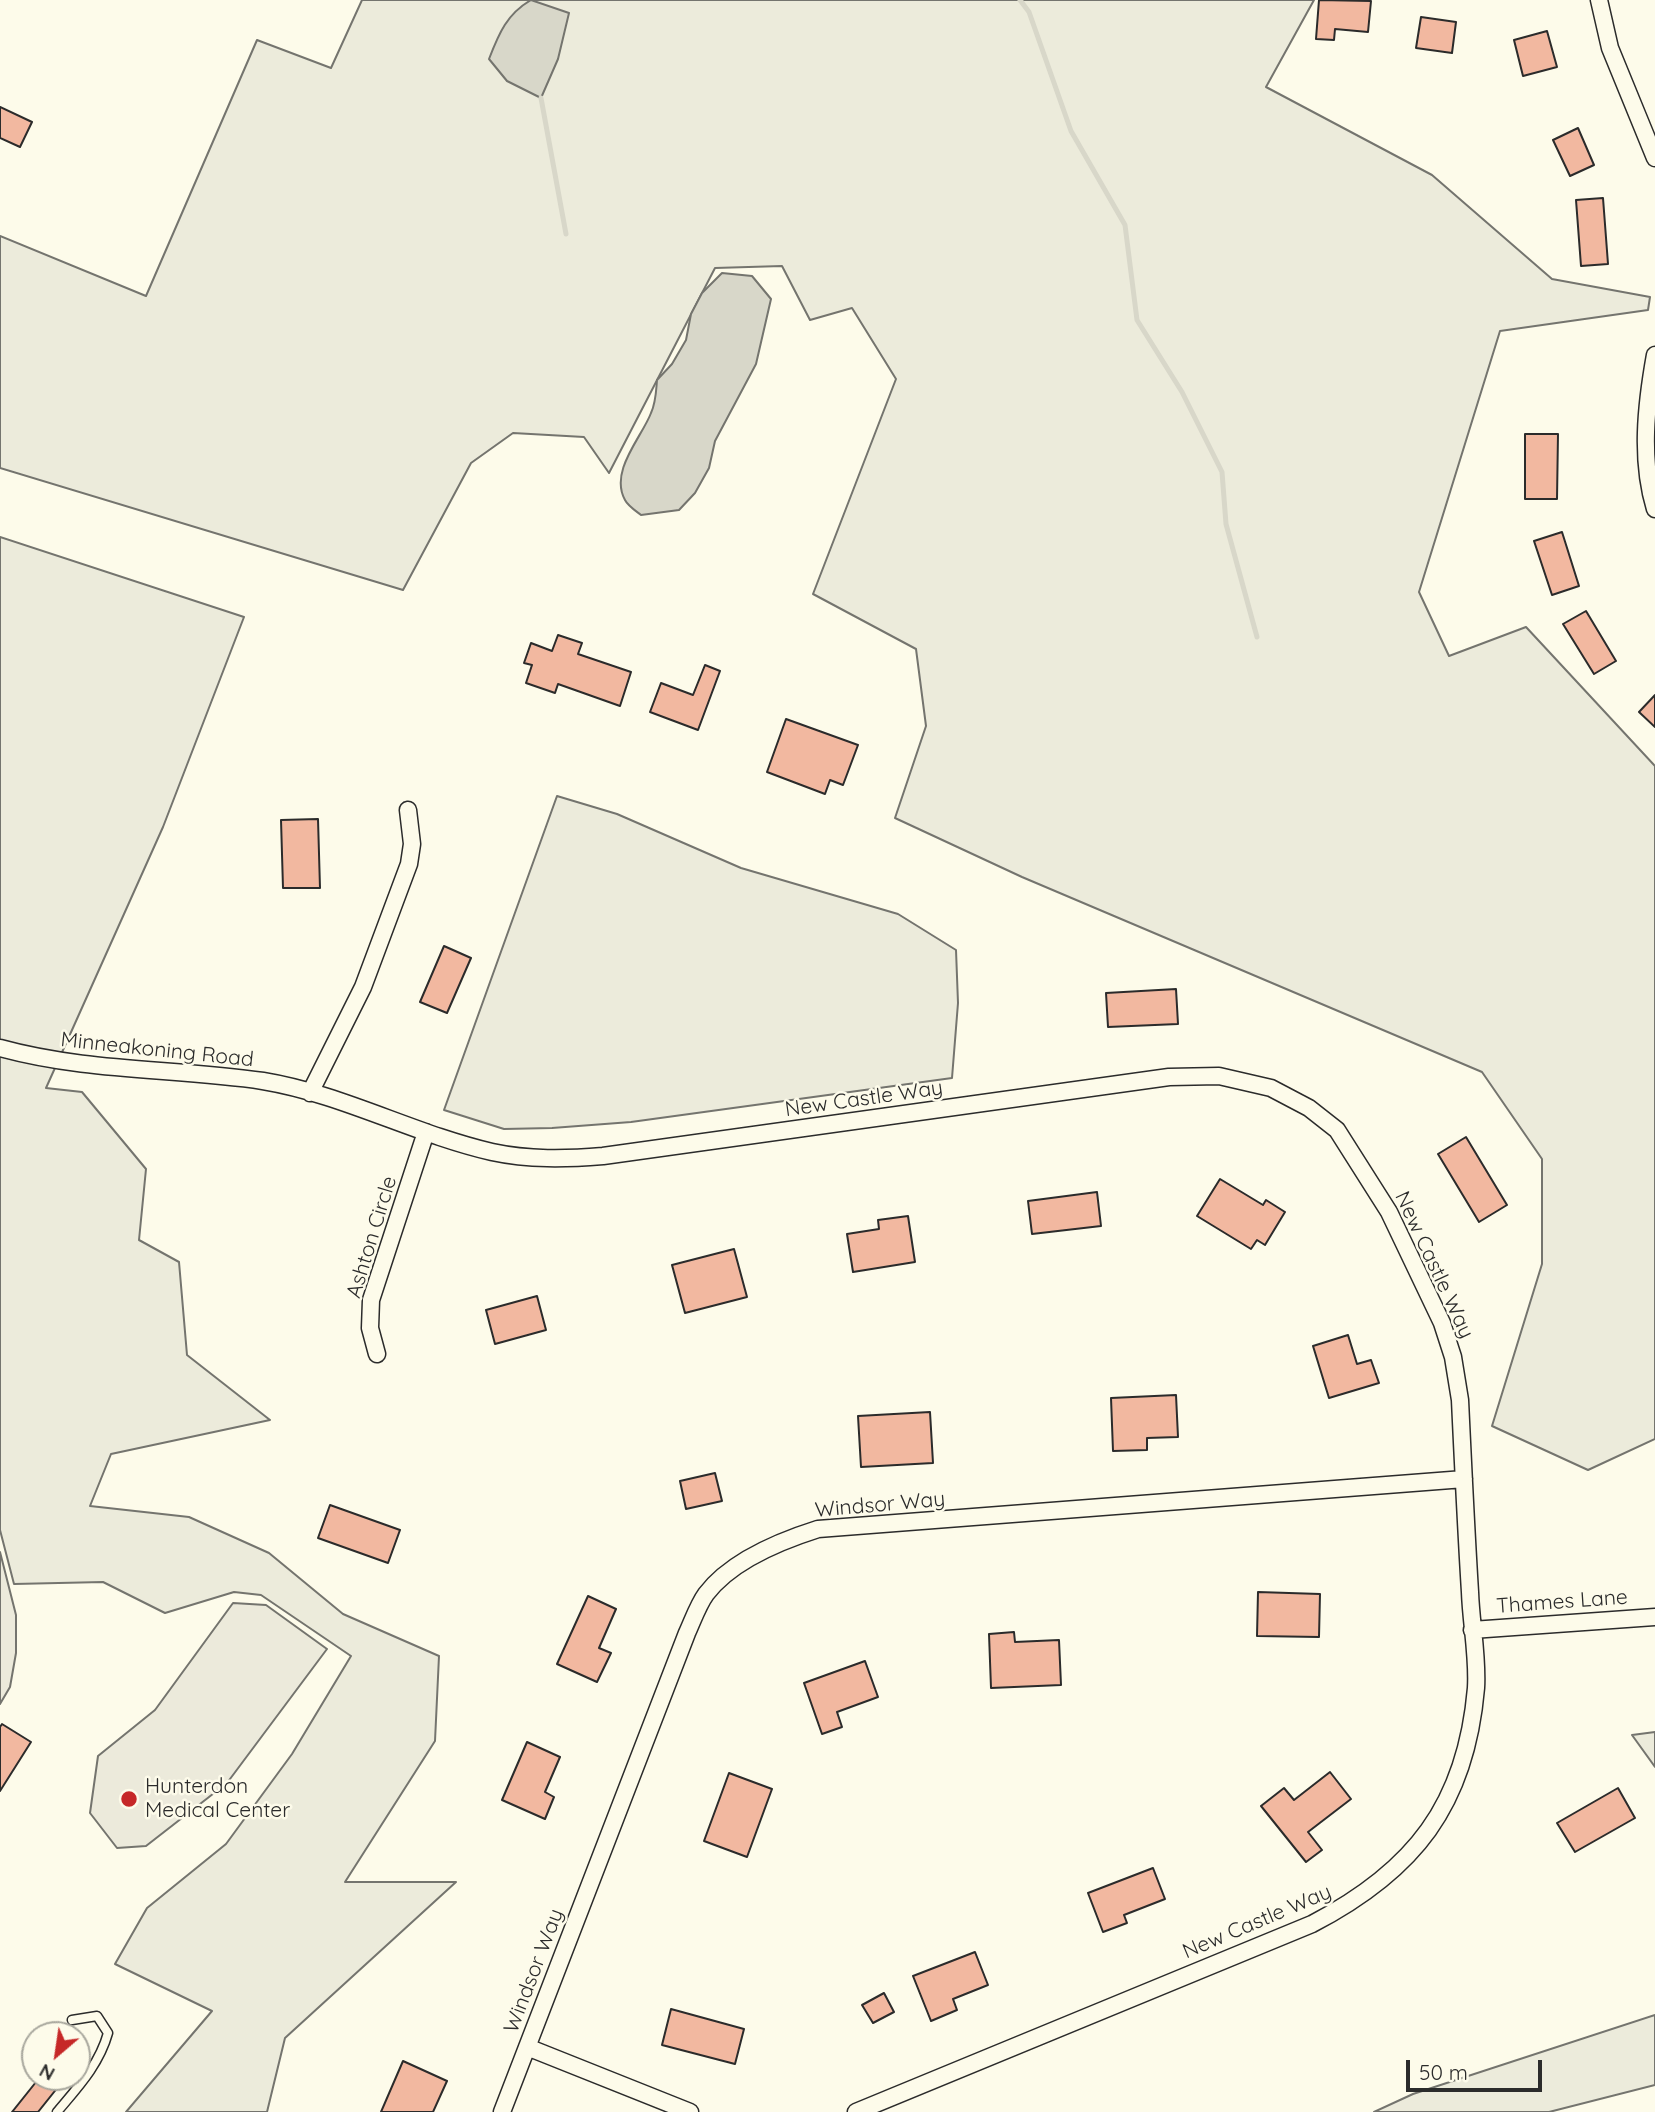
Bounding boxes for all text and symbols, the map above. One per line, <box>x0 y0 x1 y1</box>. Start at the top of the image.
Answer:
street label: Minneakoning Road <box>59 1027 255 1073</box>
street label: New Castle Way <box>783 1075 945 1123</box>
street label: Ashton Circle <box>342 1173 402 1301</box>
street label: New Castle Way <box>1389 1188 1479 1342</box>
street label: Windsor Way <box>814 1487 946 1523</box>
street label: Thames Lane <box>1495 1585 1629 1619</box>
place label: Hunterdon Medical Center <box>145 1774 290 1824</box>
marker: Hunterdon Medical Center <box>119 1789 139 1809</box>
street label: New Castle Way <box>1179 1879 1335 1965</box>
street label: Windsor Way <box>499 1905 569 2037</box>
north arrow <box>21 2021 91 2091</box>
scale bar <box>1410 2046 1546 2090</box>
text: N <box>35 2059 59 2086</box>
text: 50 m <box>1419 2059 1468 2085</box>

